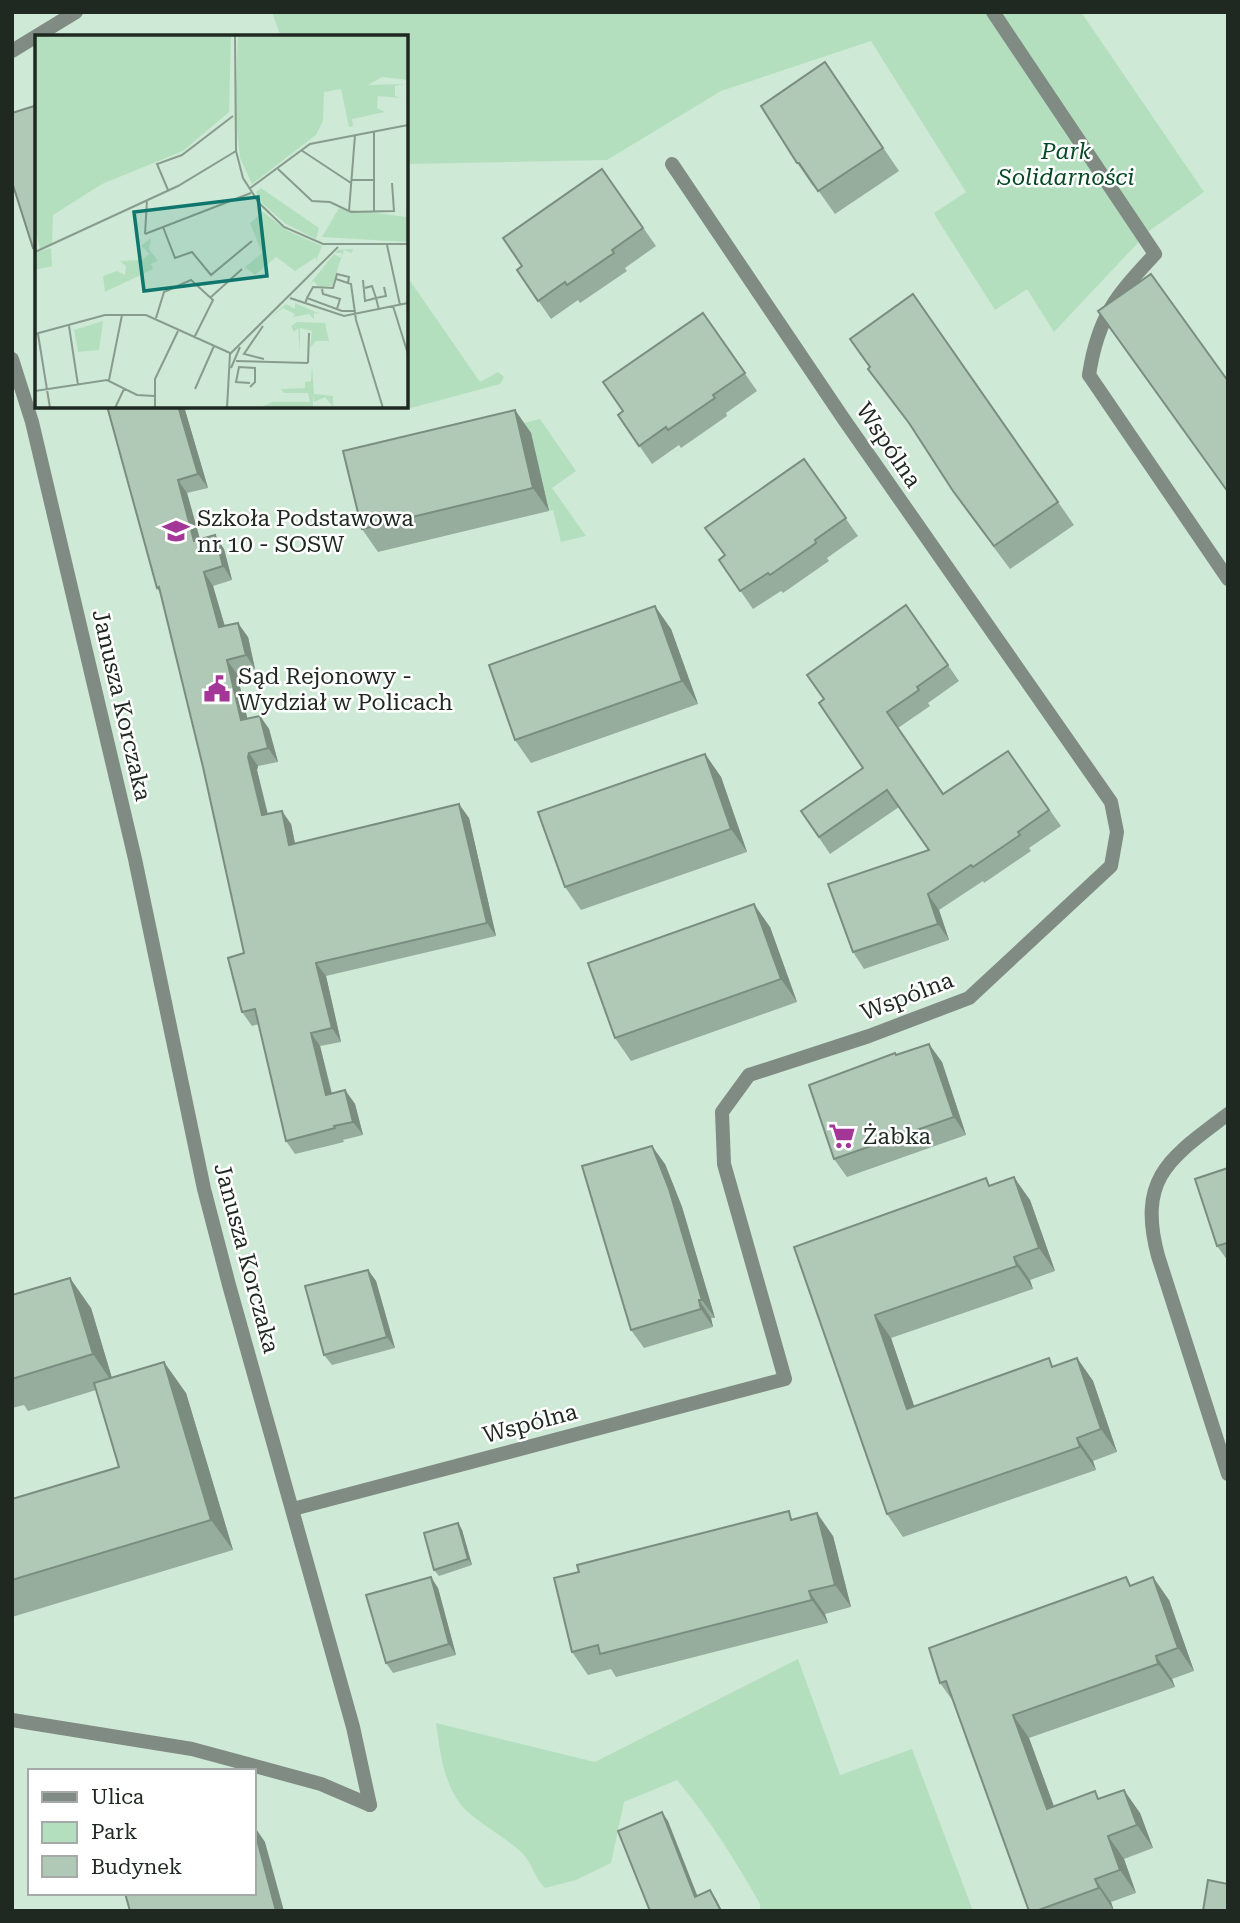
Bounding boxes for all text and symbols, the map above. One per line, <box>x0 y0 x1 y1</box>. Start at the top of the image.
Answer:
inset map <box>35 35 408 408</box>
park label: Park Solidarności <box>996 138 1135 191</box>
street label: Wspólna <box>850 398 927 493</box>
place label: Szkoła Podstawowa nr 10 - SOSW <box>197 505 414 558</box>
school or university icon: Szkoła Podstawowa nr 10 - SOSW <box>161 516 191 546</box>
street label: Janusza Korczaka <box>86 607 157 804</box>
place label: Sąd Rejonowy - Wydział w Policach <box>238 663 453 716</box>
public building icon: Sąd Rejonowy - Wydział w Policach <box>202 674 232 704</box>
street label: Wspólna <box>857 966 958 1026</box>
supermarket icon: Żabka <box>827 1121 857 1151</box>
place label: Żabka <box>863 1123 932 1150</box>
street label: Janusza Korczaka <box>208 1160 285 1357</box>
street label: Wspólna <box>480 1398 581 1449</box>
legend <box>28 1769 256 1895</box>
text: Ulica <box>91 1785 145 1809</box>
text: Park <box>91 1820 137 1844</box>
text: Budynek <box>91 1855 182 1879</box>

